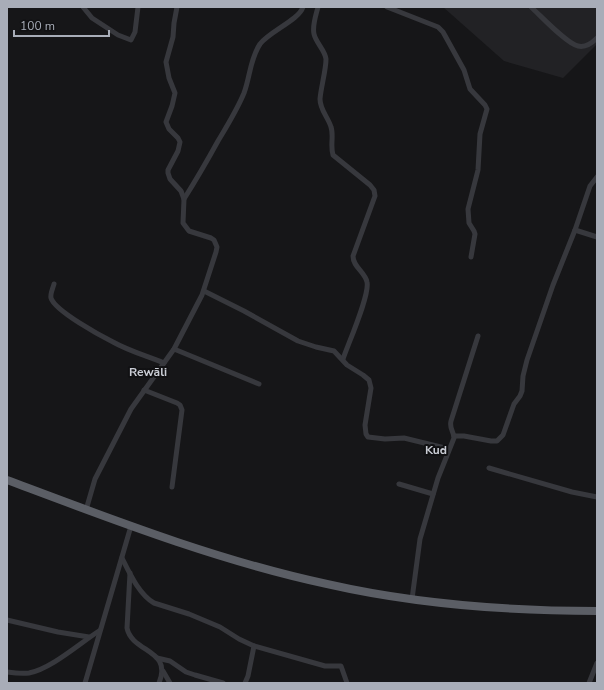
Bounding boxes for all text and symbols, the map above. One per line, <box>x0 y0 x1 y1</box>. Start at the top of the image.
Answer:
scale bar <box>14 12 109 38</box>
text: 100 m <box>20 18 55 34</box>
district label: Rewāli <box>129 364 167 380</box>
district label: Kud <box>425 442 447 458</box>

